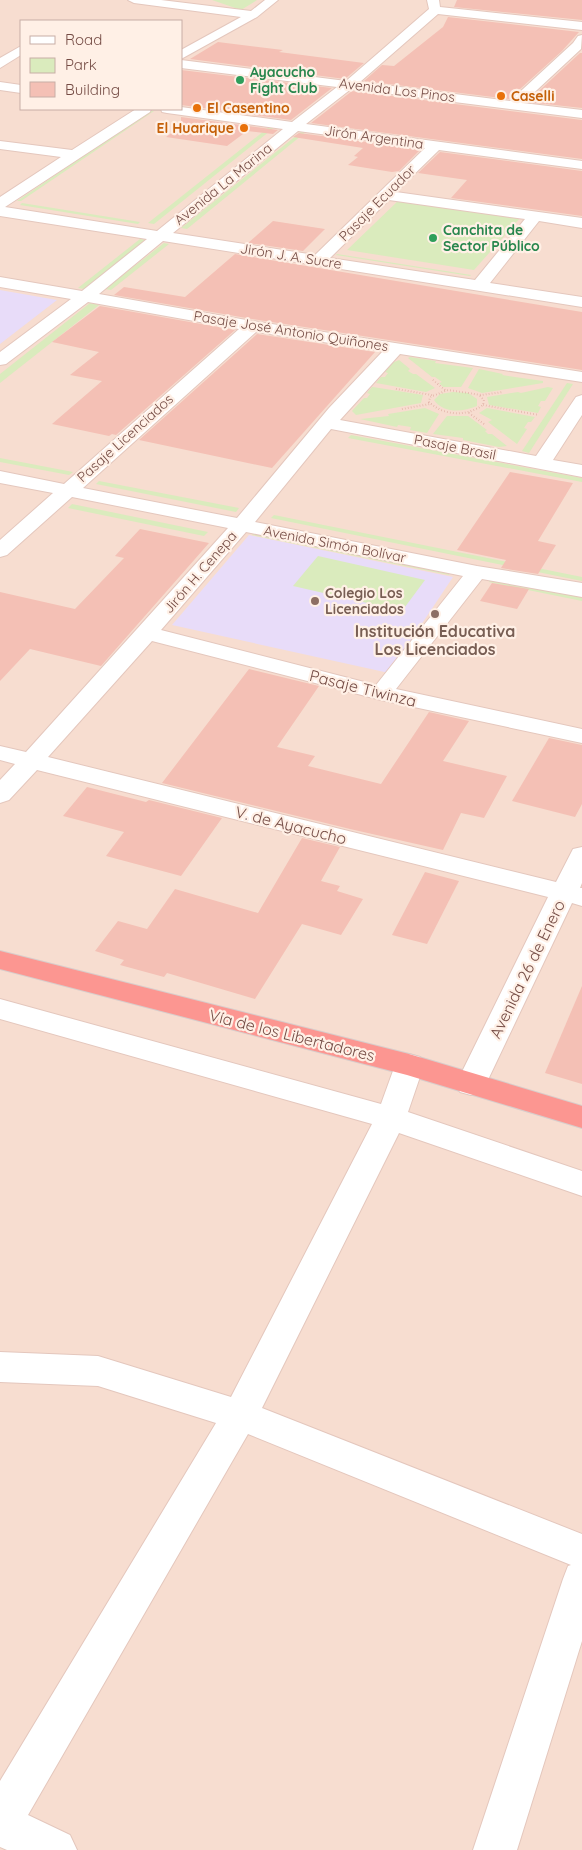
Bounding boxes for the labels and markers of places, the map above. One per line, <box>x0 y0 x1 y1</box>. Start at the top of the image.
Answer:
place label: Ayacucho Fight Club <box>250 63 318 97</box>
marker: Ayacucho Fight Club <box>234 74 246 86</box>
place label: Caselli <box>511 87 554 105</box>
marker: Caselli <box>495 90 507 102</box>
place label: El Casentino <box>207 99 290 117</box>
marker: El Casentino <box>191 102 203 114</box>
place label: El Huarique <box>157 119 234 137</box>
marker: El Huarique <box>238 122 250 134</box>
place label: Canchita de Sector Público <box>443 221 540 255</box>
marker: Canchita de Sector Público <box>427 232 439 244</box>
place label: Colegio Los Licenciados <box>325 584 404 618</box>
marker: Colegio Los Licenciados <box>309 595 321 607</box>
marker: Institución Educativa Los Licenciados <box>429 608 441 620</box>
place label: Institución Educativa Los Licenciados <box>355 621 515 659</box>

